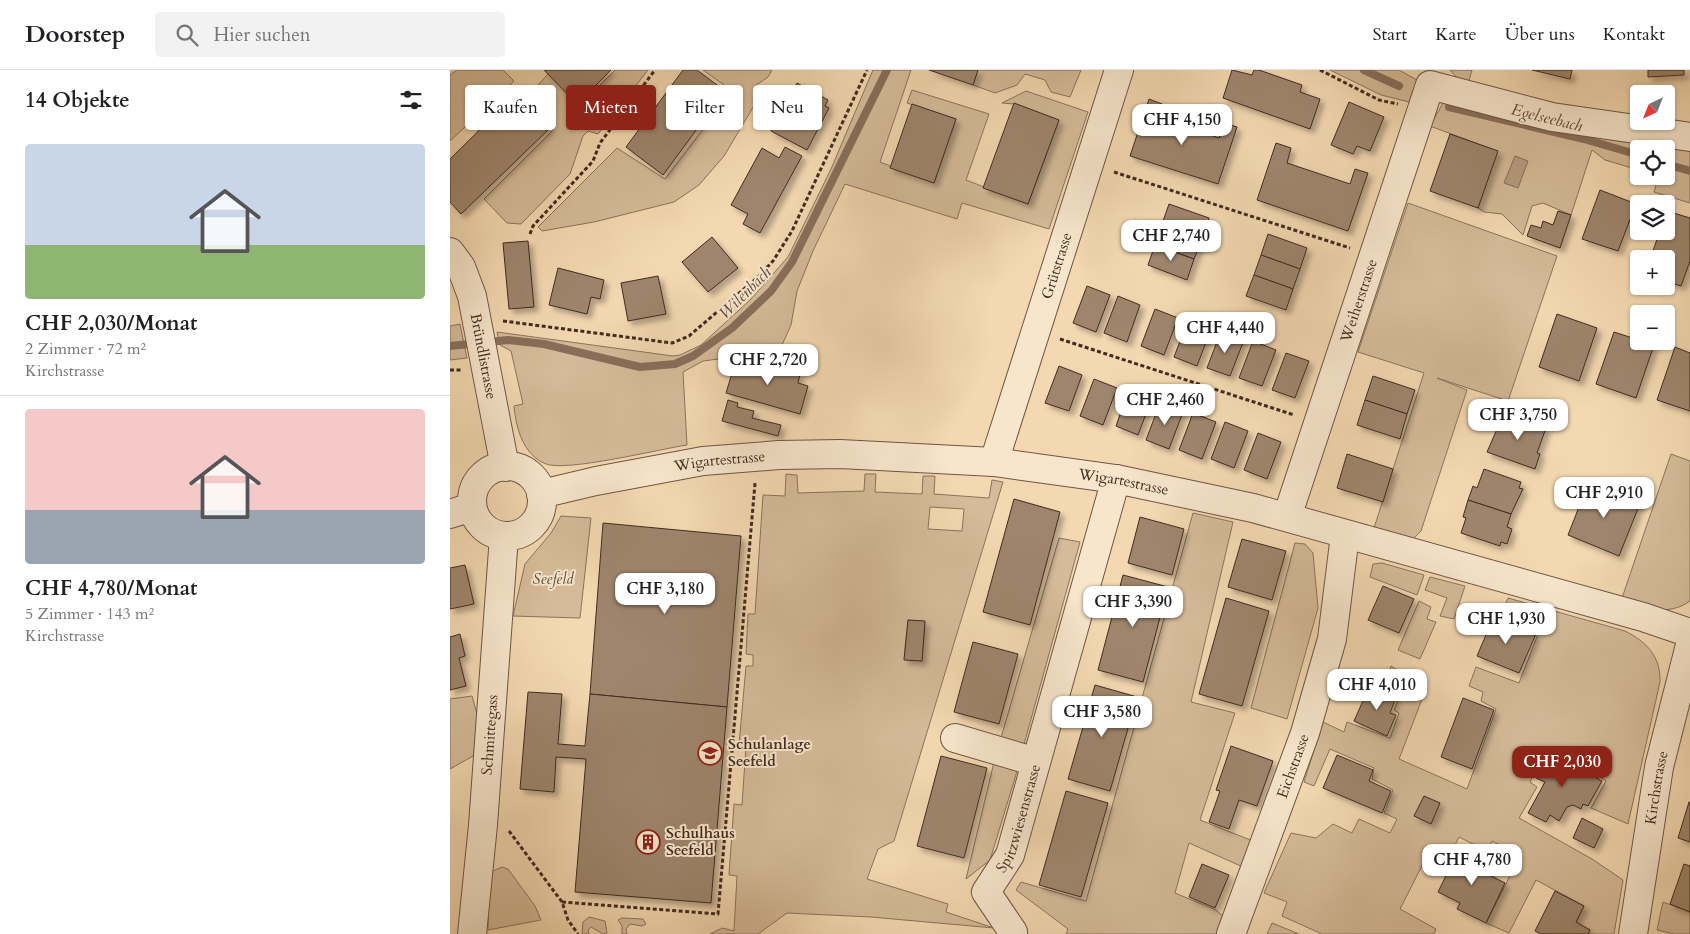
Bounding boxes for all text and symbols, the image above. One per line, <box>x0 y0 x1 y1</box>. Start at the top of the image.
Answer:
search box <box>155 12 505 57</box>
text: Doorstep <box>25 18 125 51</box>
icon: search <box>173 21 201 49</box>
text: Hier suchen <box>213 22 311 48</box>
text: Start <box>1372 22 1407 47</box>
text: Karte <box>1435 22 1477 47</box>
text: Über uns <box>1505 22 1575 47</box>
text: Kontakt <box>1603 22 1665 47</box>
chip: Kaufen <box>465 85 556 130</box>
chip: Mieten <box>566 85 656 130</box>
chip: Filter <box>666 85 743 130</box>
chip: Neu <box>753 85 822 130</box>
north arrow <box>1630 85 1675 130</box>
map controls <box>1630 85 1675 350</box>
text: 14 Objekte <box>25 86 130 115</box>
icon: filters <box>397 86 425 114</box>
water label: Egelseebach <box>1509 99 1585 138</box>
pin: CHF 4,150 <box>1125 104 1239 146</box>
text: CHF 4,150 <box>1143 109 1221 131</box>
button: locate <box>1630 140 1675 185</box>
icon: home <box>180 176 270 266</box>
button: layers <box>1630 195 1675 240</box>
pin: CHF 2,740 <box>1114 220 1228 262</box>
text: CHF 2,740 <box>1132 225 1210 247</box>
street label: Grütstrasse <box>1037 230 1077 302</box>
button: + <box>1630 250 1675 295</box>
street label: Weiherstrasse <box>1335 256 1382 346</box>
water label: Wilenbach <box>714 262 776 324</box>
button: − <box>1630 305 1675 350</box>
text: CHF 2,030/Monat <box>25 309 197 338</box>
street label: Bründlistrasse <box>466 312 502 401</box>
pin: CHF 4,440 <box>1168 312 1282 354</box>
text: CHF 4,440 <box>1186 317 1264 339</box>
text: 2 Zimmer · 72 m² <box>25 338 146 360</box>
pin: CHF 2,720 <box>711 344 825 386</box>
text: CHF 2,720 <box>729 349 807 371</box>
text: Kirchstrasse <box>25 360 104 382</box>
pin: CHF 2,460 <box>1108 384 1222 426</box>
text: CHF 2,460 <box>1126 389 1204 411</box>
pin: CHF 3,750 <box>1461 398 1575 441</box>
text: CHF 3,750 <box>1479 404 1557 426</box>
icon: home <box>180 442 270 532</box>
street label: Wigartestrasse <box>672 446 766 476</box>
street label: Wigartestrasse <box>1076 464 1171 500</box>
pin: CHF 2,910 <box>1547 476 1661 519</box>
text: CHF 2,910 <box>1565 482 1643 504</box>
park label: Seefeld <box>533 569 574 589</box>
pin: CHF 3,180 <box>608 572 722 615</box>
text: CHF 4,780/Monat <box>25 574 197 603</box>
text: CHF 3,180 <box>626 578 704 600</box>
pin: CHF 3,390 <box>1076 586 1190 628</box>
text: CHF 3,390 <box>1094 591 1172 613</box>
pin: CHF 1,930 <box>1449 602 1563 645</box>
text: 5 Zimmer · 143 m² <box>25 603 154 625</box>
text: CHF 1,930 <box>1467 608 1545 630</box>
text: Kirchstrasse <box>25 625 104 647</box>
pin: CHF 4,010 <box>1320 668 1434 711</box>
text: CHF 4,010 <box>1338 674 1416 696</box>
street label: Schmittegass <box>477 694 502 776</box>
pin: CHF 3,580 <box>1045 696 1159 738</box>
text: CHF 3,580 <box>1063 701 1141 723</box>
street label: Eichstrasse <box>1272 731 1314 801</box>
place label: Schulanlage Seefeld <box>728 734 811 771</box>
school or university icon: Schulanlage Seefeld <box>697 740 723 766</box>
pin: CHF 2,030 <box>1505 746 1619 788</box>
street label: Kirchstrasse <box>1640 749 1673 826</box>
text: CHF 2,030 <box>1523 751 1601 773</box>
street label: Spitzwiesenstrasse <box>991 762 1045 877</box>
place label: Schulhaus Seefeld <box>666 823 735 860</box>
building icon: Schulhaus Seefeld <box>635 829 661 855</box>
pin: CHF 4,780 <box>1415 844 1529 886</box>
text: CHF 4,780 <box>1433 849 1511 871</box>

